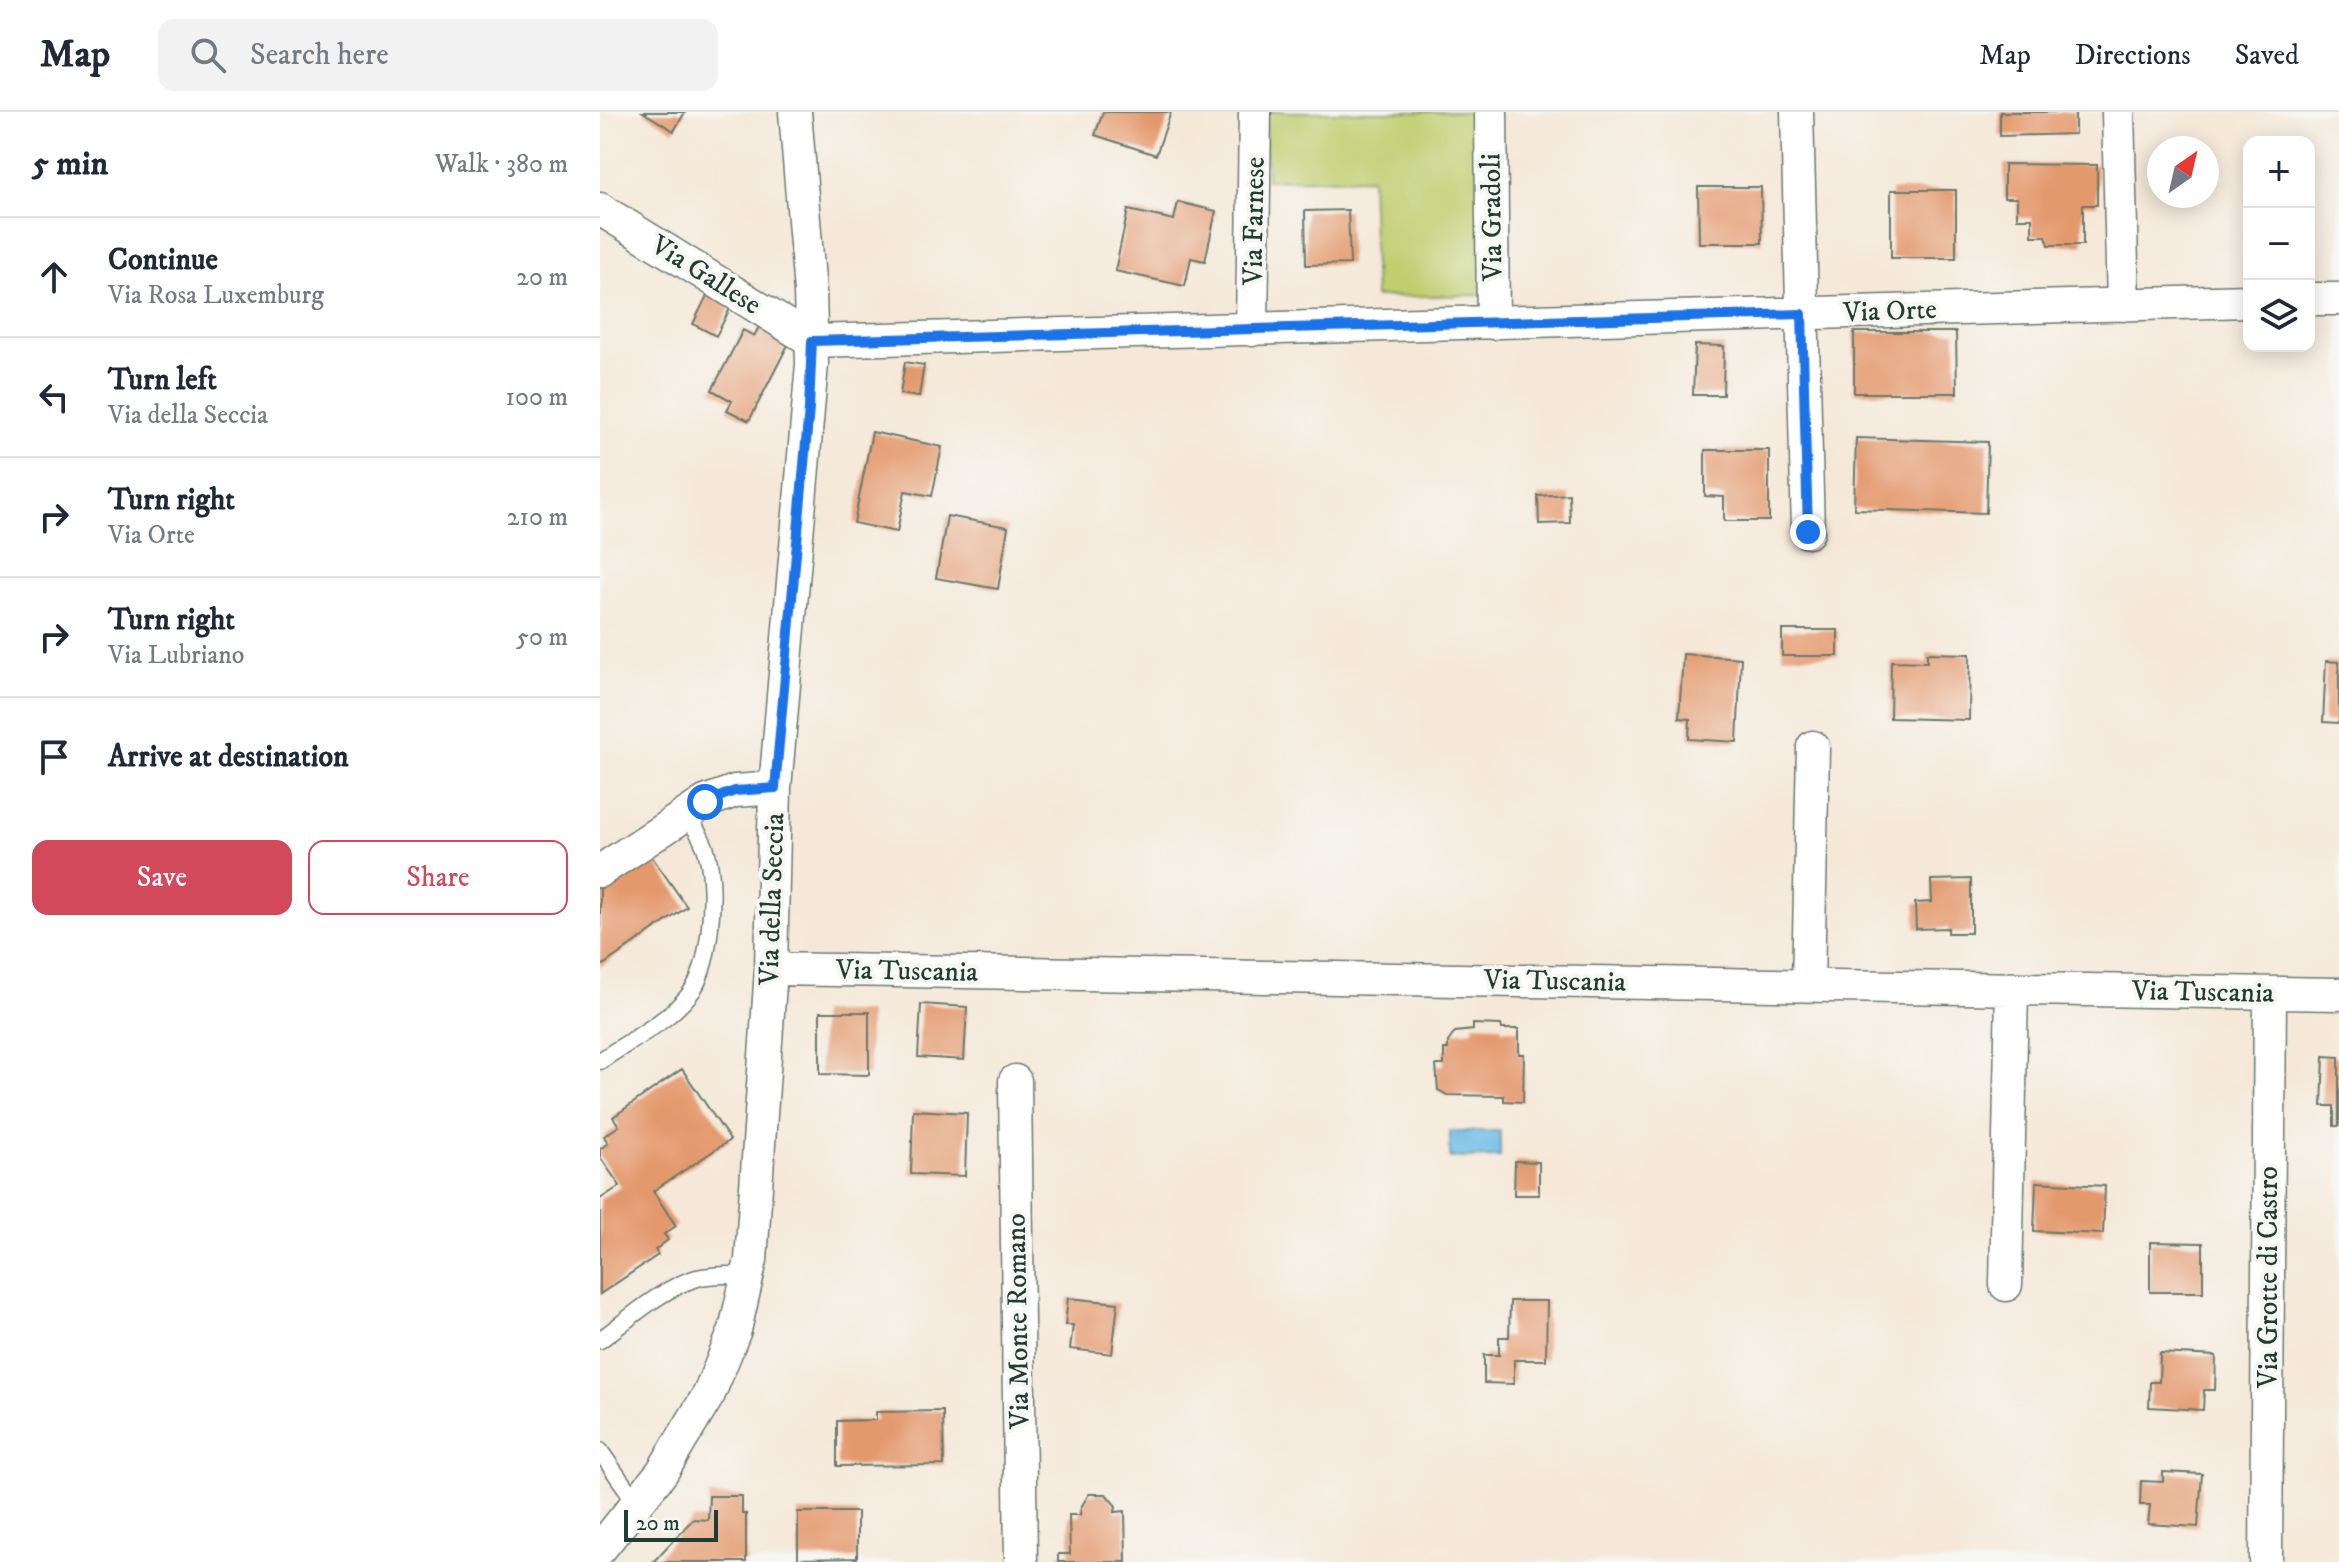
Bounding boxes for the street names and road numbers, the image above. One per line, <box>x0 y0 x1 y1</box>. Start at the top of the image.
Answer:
street label: Via Gradoli <box>1473 153 1511 282</box>
street label: Via Farnese <box>1235 157 1273 286</box>
street label: Via Gallese <box>644 227 768 323</box>
street label: Via Orte <box>1842 292 1937 330</box>
street label: Via della Seccia <box>751 812 793 987</box>
street label: Via Tuscania <box>835 952 979 990</box>
street label: Via Tuscania <box>1483 962 1627 1000</box>
street label: Via Tuscania <box>2131 973 2275 1011</box>
street label: Via Grotte di Castro <box>2251 1166 2286 1389</box>
street label: Via Monte Romano <box>999 1213 1037 1430</box>

